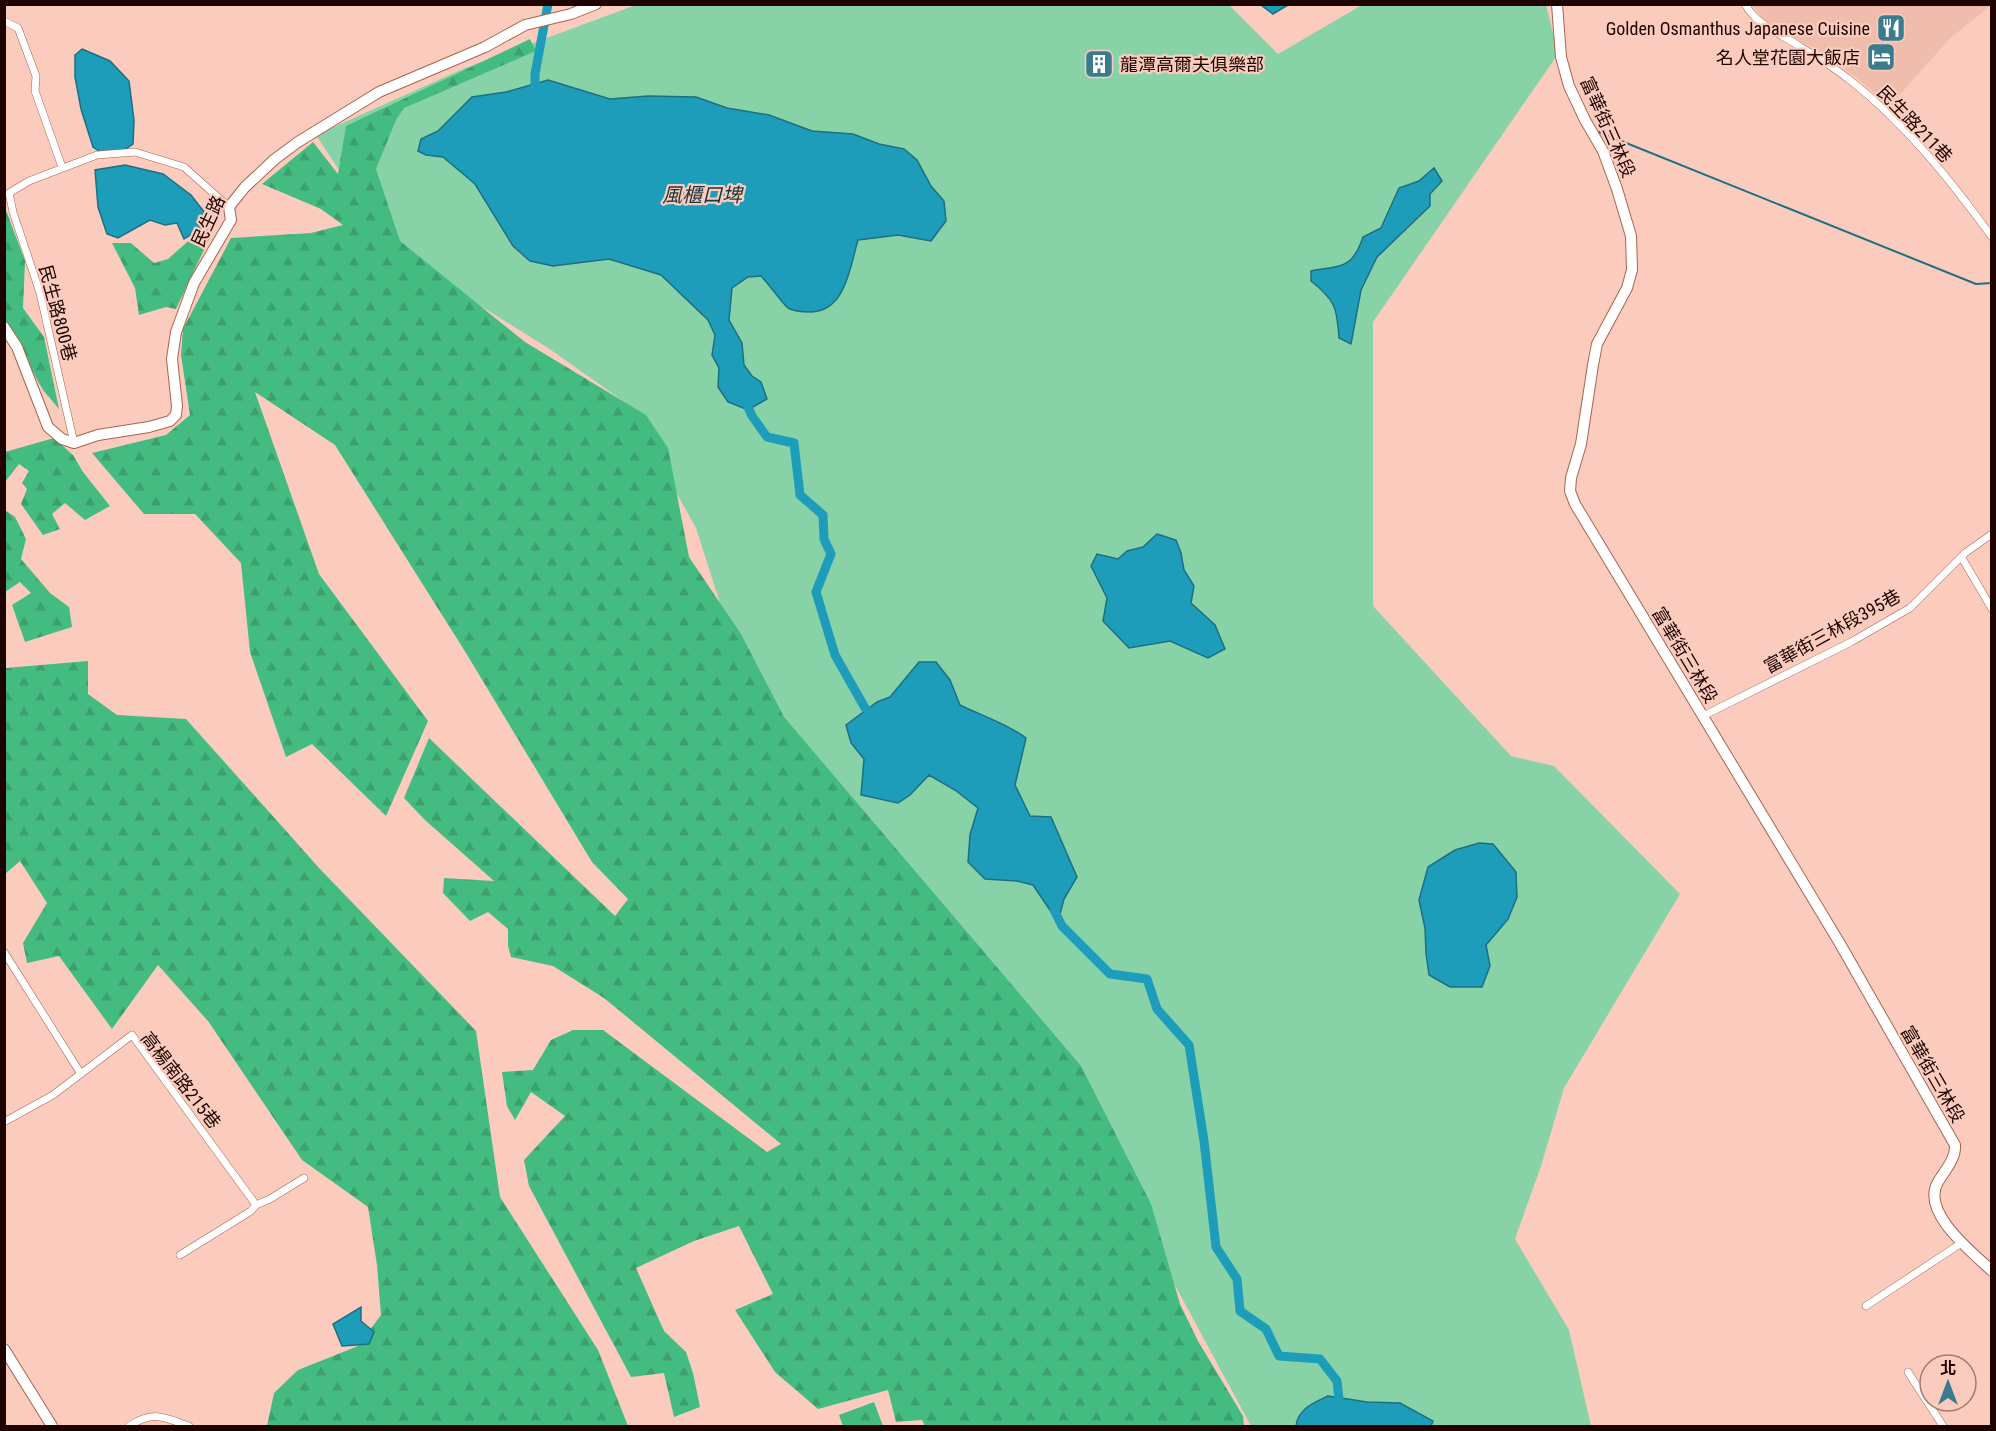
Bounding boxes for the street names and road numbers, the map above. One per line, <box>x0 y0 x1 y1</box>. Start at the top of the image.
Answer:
street label: 富華街三林段 <box>1576 73 1640 181</box>
street label: 民生路211巷 <box>1873 81 1957 167</box>
street label: 民生路 <box>187 192 229 250</box>
street label: 民生路800巷 <box>35 263 81 363</box>
street label: 富華街三林段395巷 <box>1760 585 1904 677</box>
street label: 富華街三林段 <box>1648 603 1722 707</box>
street label: 富華街三林段 <box>1897 1022 1969 1126</box>
street label: 高楊南路215巷 <box>137 1028 225 1132</box>

